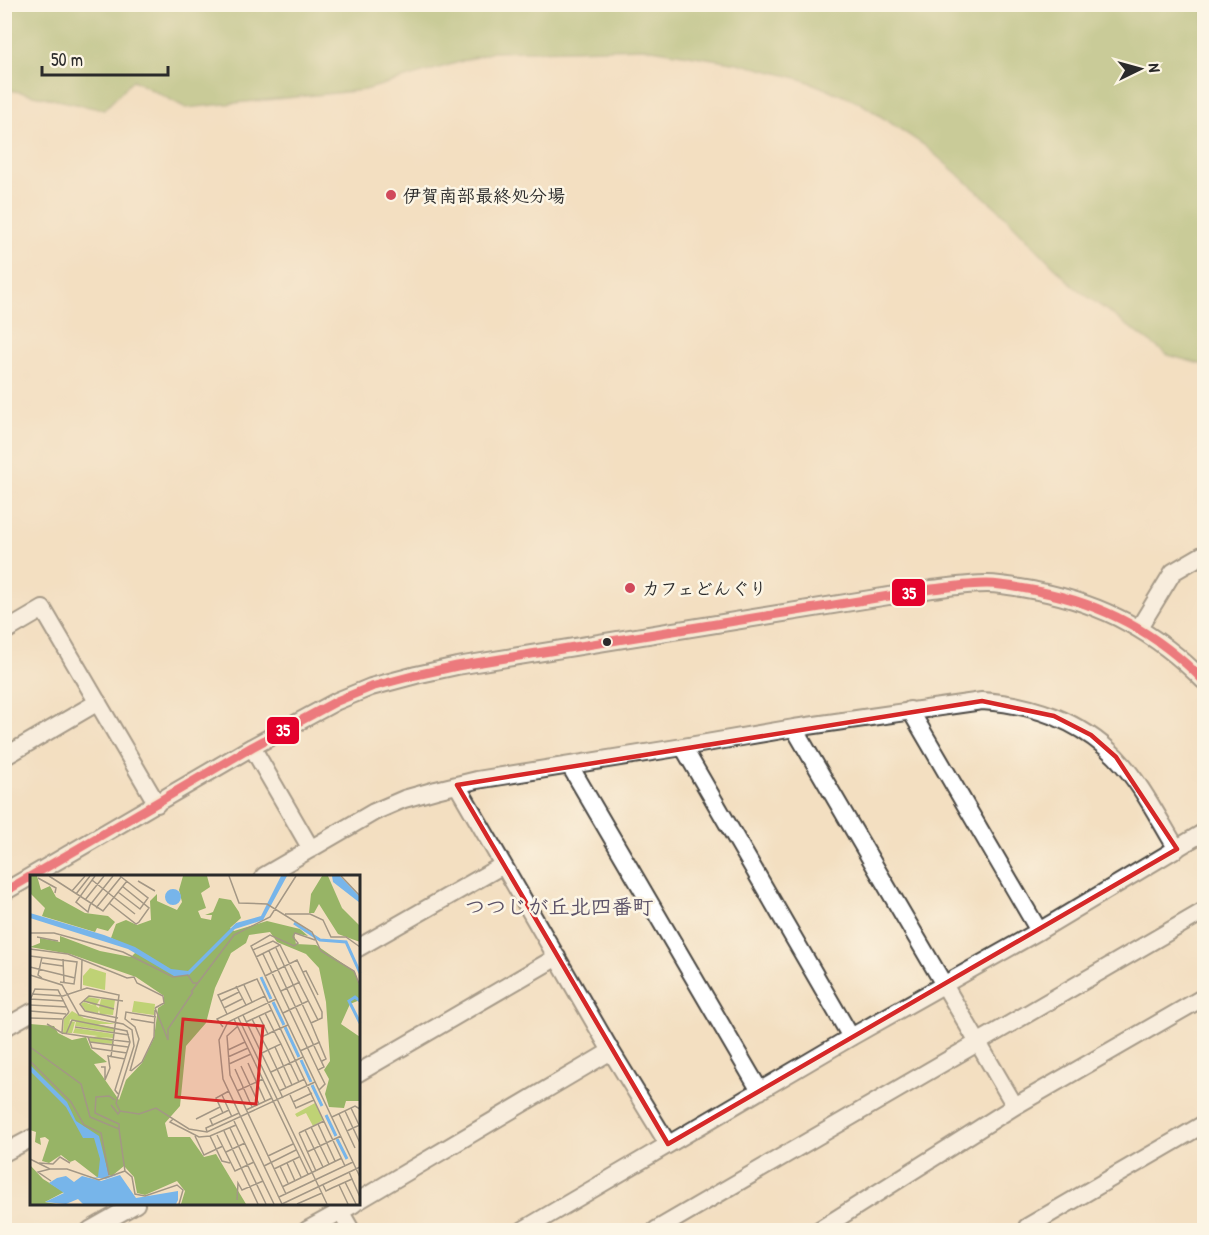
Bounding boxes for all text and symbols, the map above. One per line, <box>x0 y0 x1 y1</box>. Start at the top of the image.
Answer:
scale bar <box>42 39 168 77</box>
north arrow <box>1110 39 1170 99</box>
text: 50 m <box>51 47 83 72</box>
text: N <box>1144 62 1166 73</box>
place label: 伊賀南部最終処分場 <box>403 183 565 208</box>
marker: 伊賀南部最終処分場 <box>384 188 398 202</box>
place label: カフェどんぐり <box>642 576 767 601</box>
line badge: 35 <box>891 578 926 607</box>
marker: カフェどんぐり <box>623 581 637 595</box>
text: 35 <box>902 582 916 604</box>
unlabelled marker <box>601 636 613 648</box>
line badge: 35 <box>266 716 300 745</box>
text: 35 <box>276 719 290 741</box>
inset map <box>30 875 360 1205</box>
district label: つつじが丘北四番町 <box>465 892 654 921</box>

